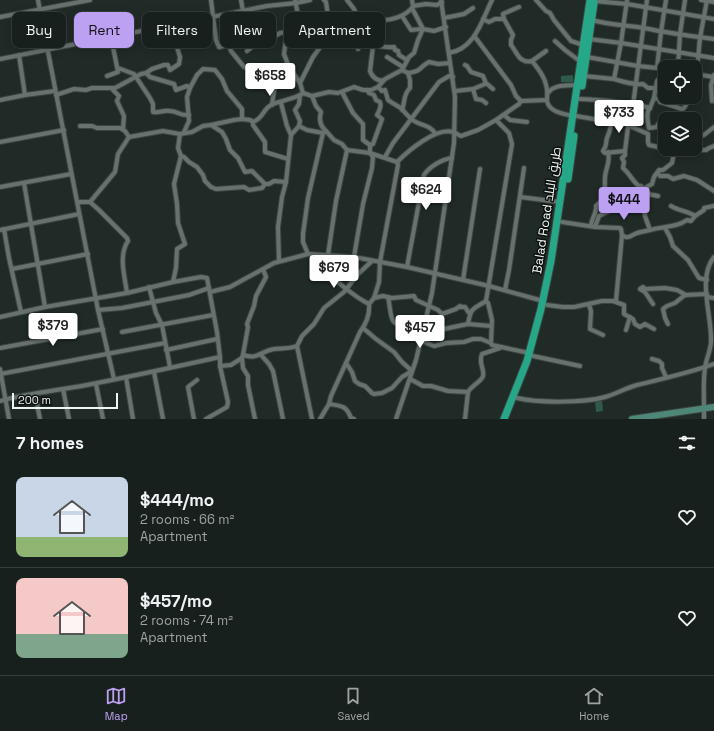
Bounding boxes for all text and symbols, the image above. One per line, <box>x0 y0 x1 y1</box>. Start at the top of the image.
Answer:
chip: Buy <box>12 12 66 48</box>
chip: Rent <box>74 12 134 48</box>
chip: Filters <box>142 12 212 48</box>
chip: New <box>220 12 276 48</box>
chip: Apartment <box>284 12 385 48</box>
map controls <box>658 60 702 156</box>
button: locate <box>658 60 702 104</box>
pin: $658 <box>246 63 294 97</box>
text: $658 <box>254 67 286 84</box>
pin: $733 <box>595 100 643 134</box>
text: $733 <box>604 104 634 121</box>
button: layers <box>658 112 702 156</box>
street label: Balad Road طريق البلد <box>528 145 565 275</box>
pin: $624 <box>402 177 450 211</box>
text: $624 <box>410 181 442 198</box>
pin: $444 <box>600 187 648 221</box>
text: $444 <box>608 191 640 208</box>
pin: $679 <box>310 255 358 289</box>
text: $679 <box>319 259 349 276</box>
pin: $379 <box>29 313 77 347</box>
pin: $457 <box>396 315 444 349</box>
text: $379 <box>37 317 69 334</box>
text: $457 <box>405 319 436 336</box>
scale bar <box>12 391 118 410</box>
text: 200 m <box>18 393 51 407</box>
text: 7 homes <box>16 432 84 454</box>
icon: filters <box>676 432 698 454</box>
text: $444/mo <box>140 489 214 511</box>
icon: home <box>48 493 96 541</box>
icon: heart <box>676 506 698 528</box>
text: 2 rooms · 66 m² <box>140 511 234 528</box>
text: Apartment <box>140 528 208 545</box>
text: $457/mo <box>140 590 212 612</box>
icon: home <box>48 594 96 642</box>
icon: heart <box>676 607 698 629</box>
text: 2 rooms · 74 m² <box>140 612 233 629</box>
text: Apartment <box>140 629 208 646</box>
tab: Map <box>105 685 128 723</box>
tab: Saved <box>337 685 370 723</box>
tab: Home <box>579 685 609 723</box>

